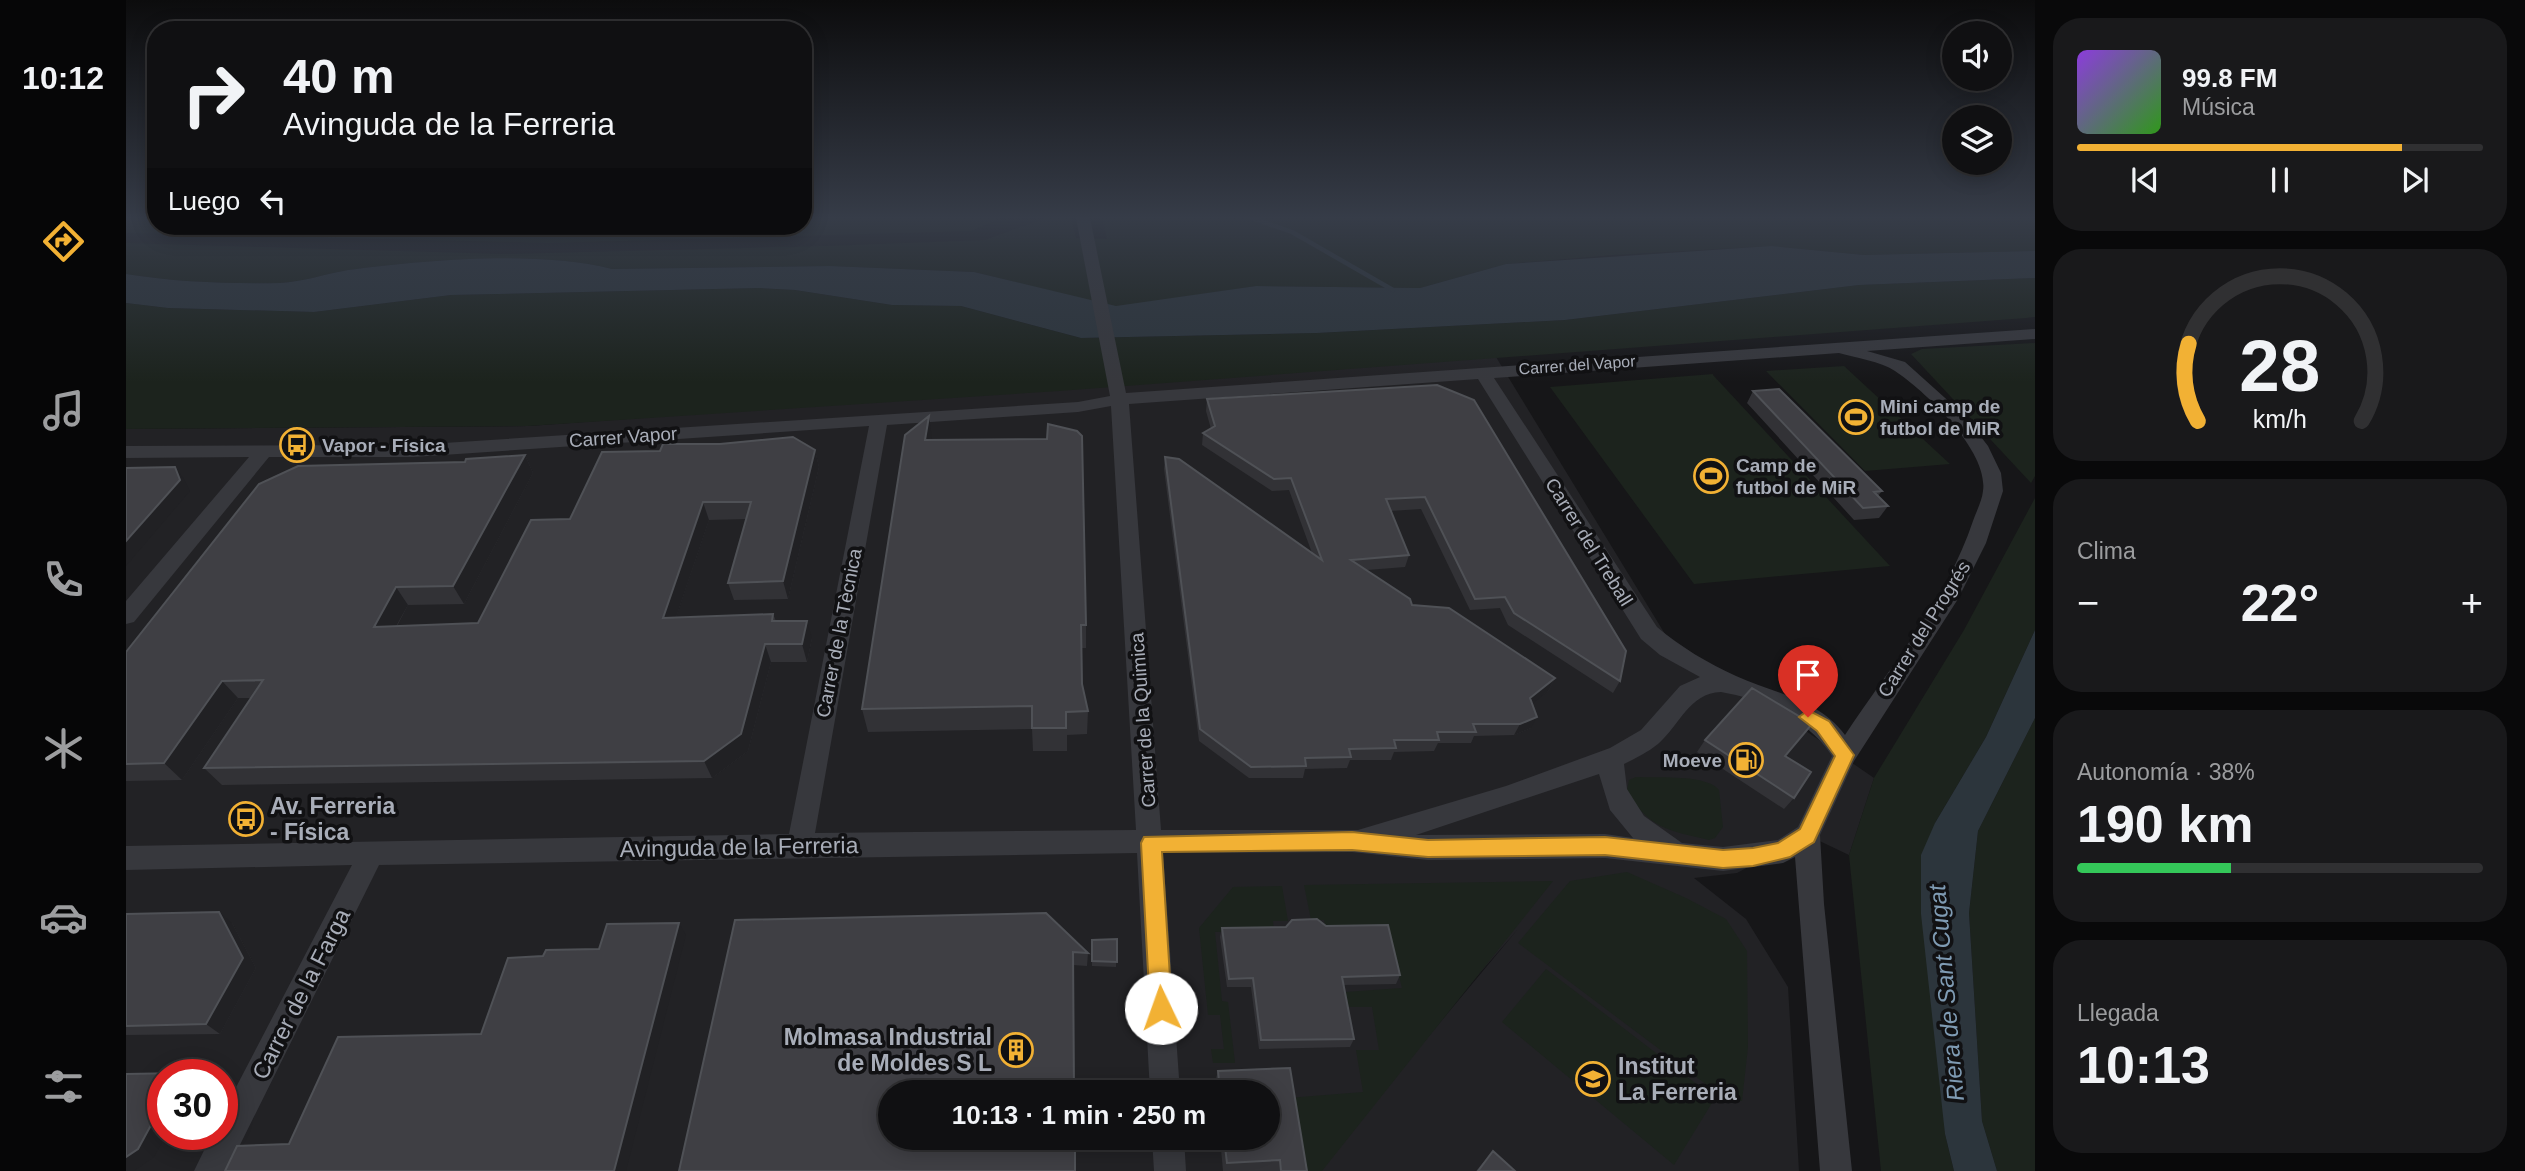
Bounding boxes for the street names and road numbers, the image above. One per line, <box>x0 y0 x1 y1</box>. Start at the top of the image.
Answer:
street label: Carrer del Vapor <box>1518 352 1637 378</box>
street label: Carrer Vapor <box>568 423 678 451</box>
street label: Carrer del Treball <box>1541 474 1637 610</box>
street label: Carrer de la Tècnica <box>812 546 866 719</box>
street label: Carrer del Progrés <box>1874 557 1974 701</box>
street label: Carrer de la Quimica <box>1126 631 1160 808</box>
street label: Avinguda de la Ferreria <box>619 832 859 862</box>
street label: Carrer de la Farga <box>247 904 355 1084</box>

